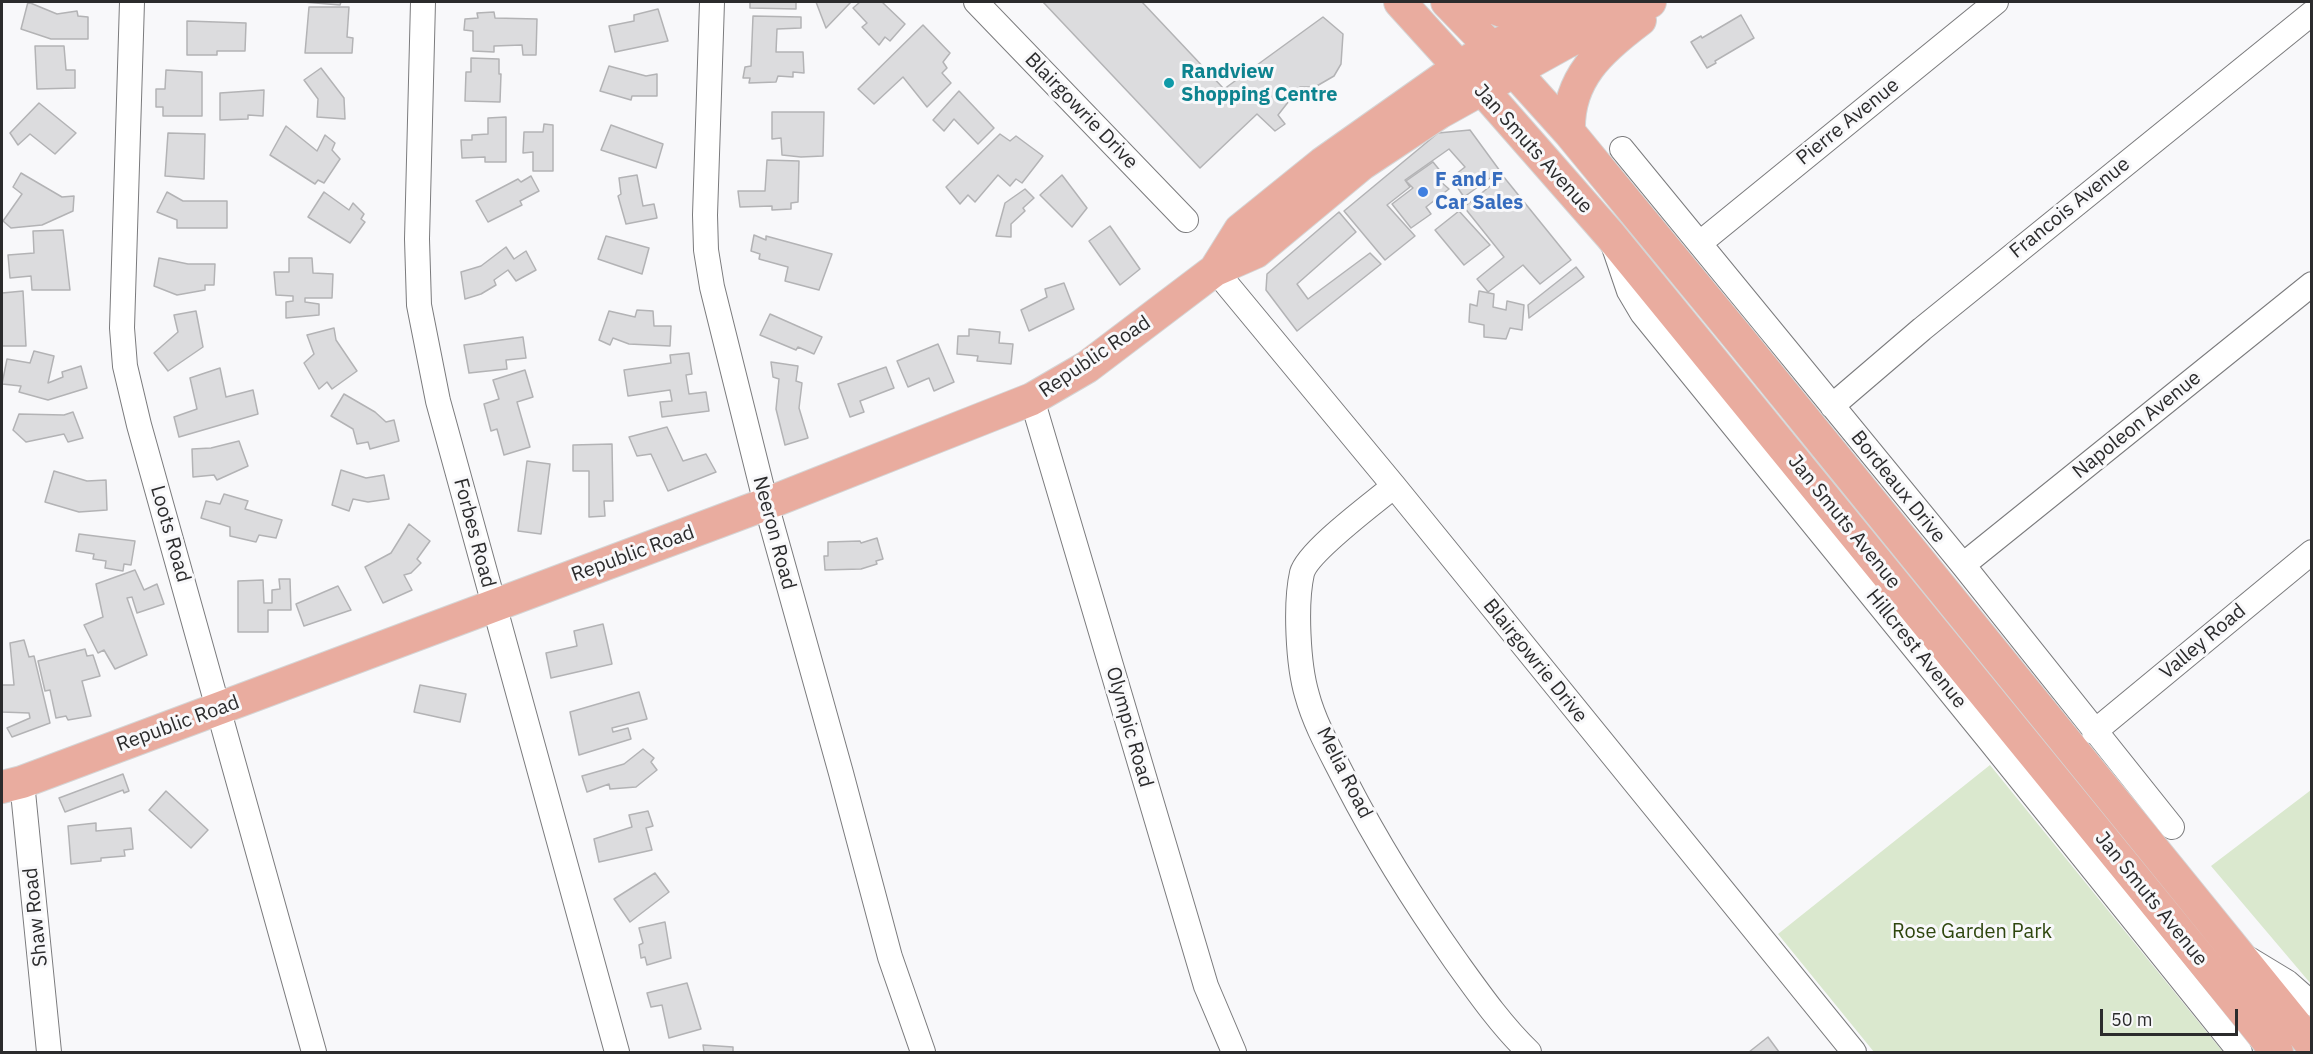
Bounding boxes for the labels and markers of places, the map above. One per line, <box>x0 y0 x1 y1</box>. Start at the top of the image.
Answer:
place label: Randview Shopping Centre <box>1181 60 1337 107</box>
marker: Randview Shopping Centre <box>1162 76 1176 90</box>
place label: F and F Car Sales <box>1435 168 1523 215</box>
marker: F and F Car Sales <box>1416 185 1430 199</box>

